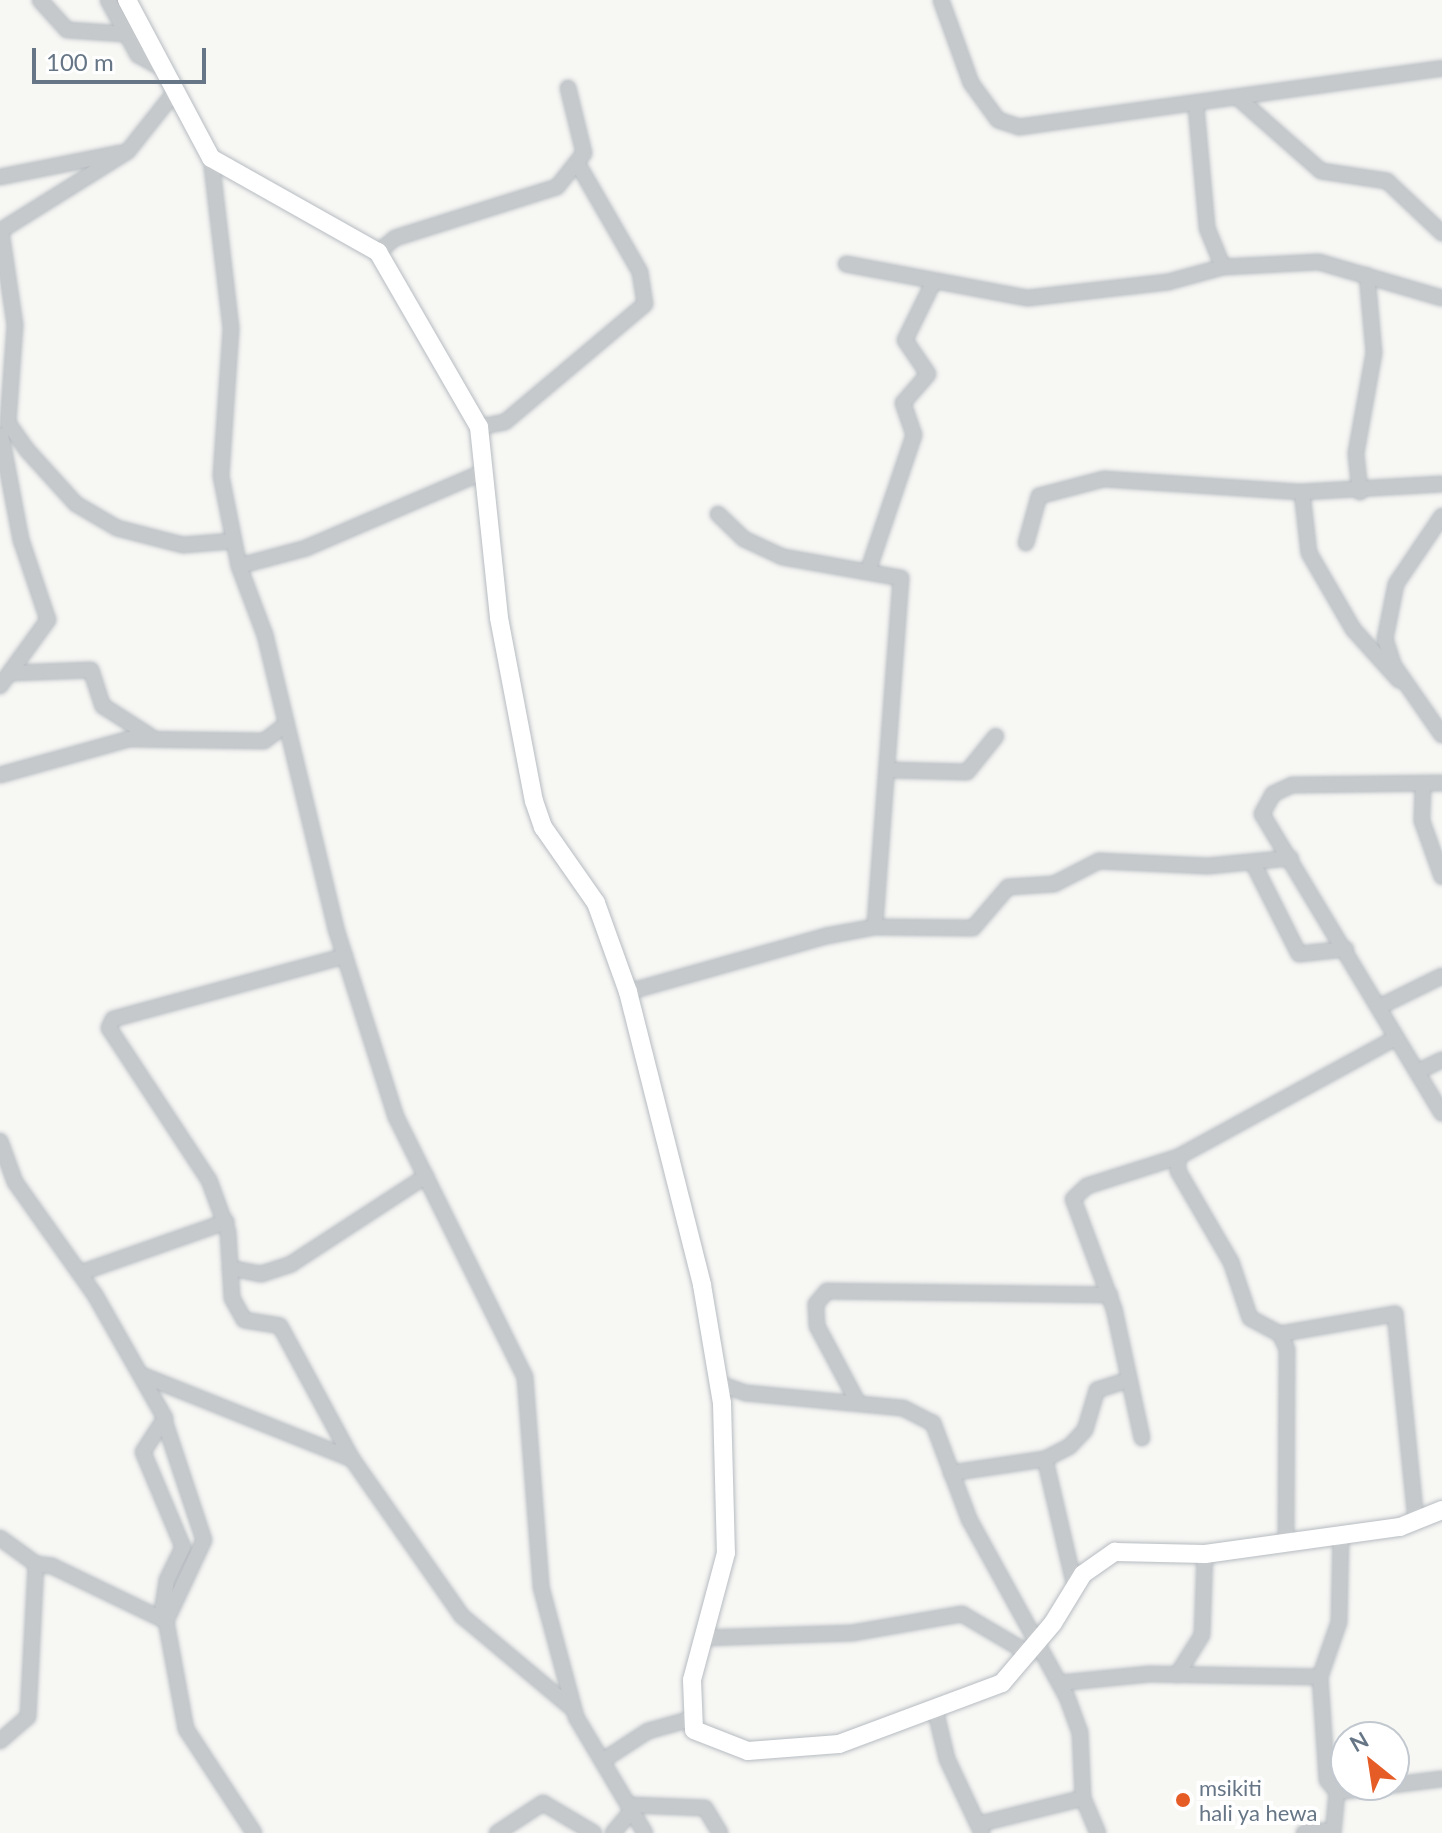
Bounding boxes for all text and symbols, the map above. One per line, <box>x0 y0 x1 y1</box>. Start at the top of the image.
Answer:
scale bar <box>36 32 210 82</box>
text: 100 m <box>46 47 114 76</box>
north arrow <box>1330 1721 1410 1801</box>
text: N <box>1345 1726 1373 1757</box>
place label: msikiti hali ya hewa <box>1199 1774 1318 1826</box>
marker: msikiti hali ya hewa <box>1174 1791 1192 1809</box>

